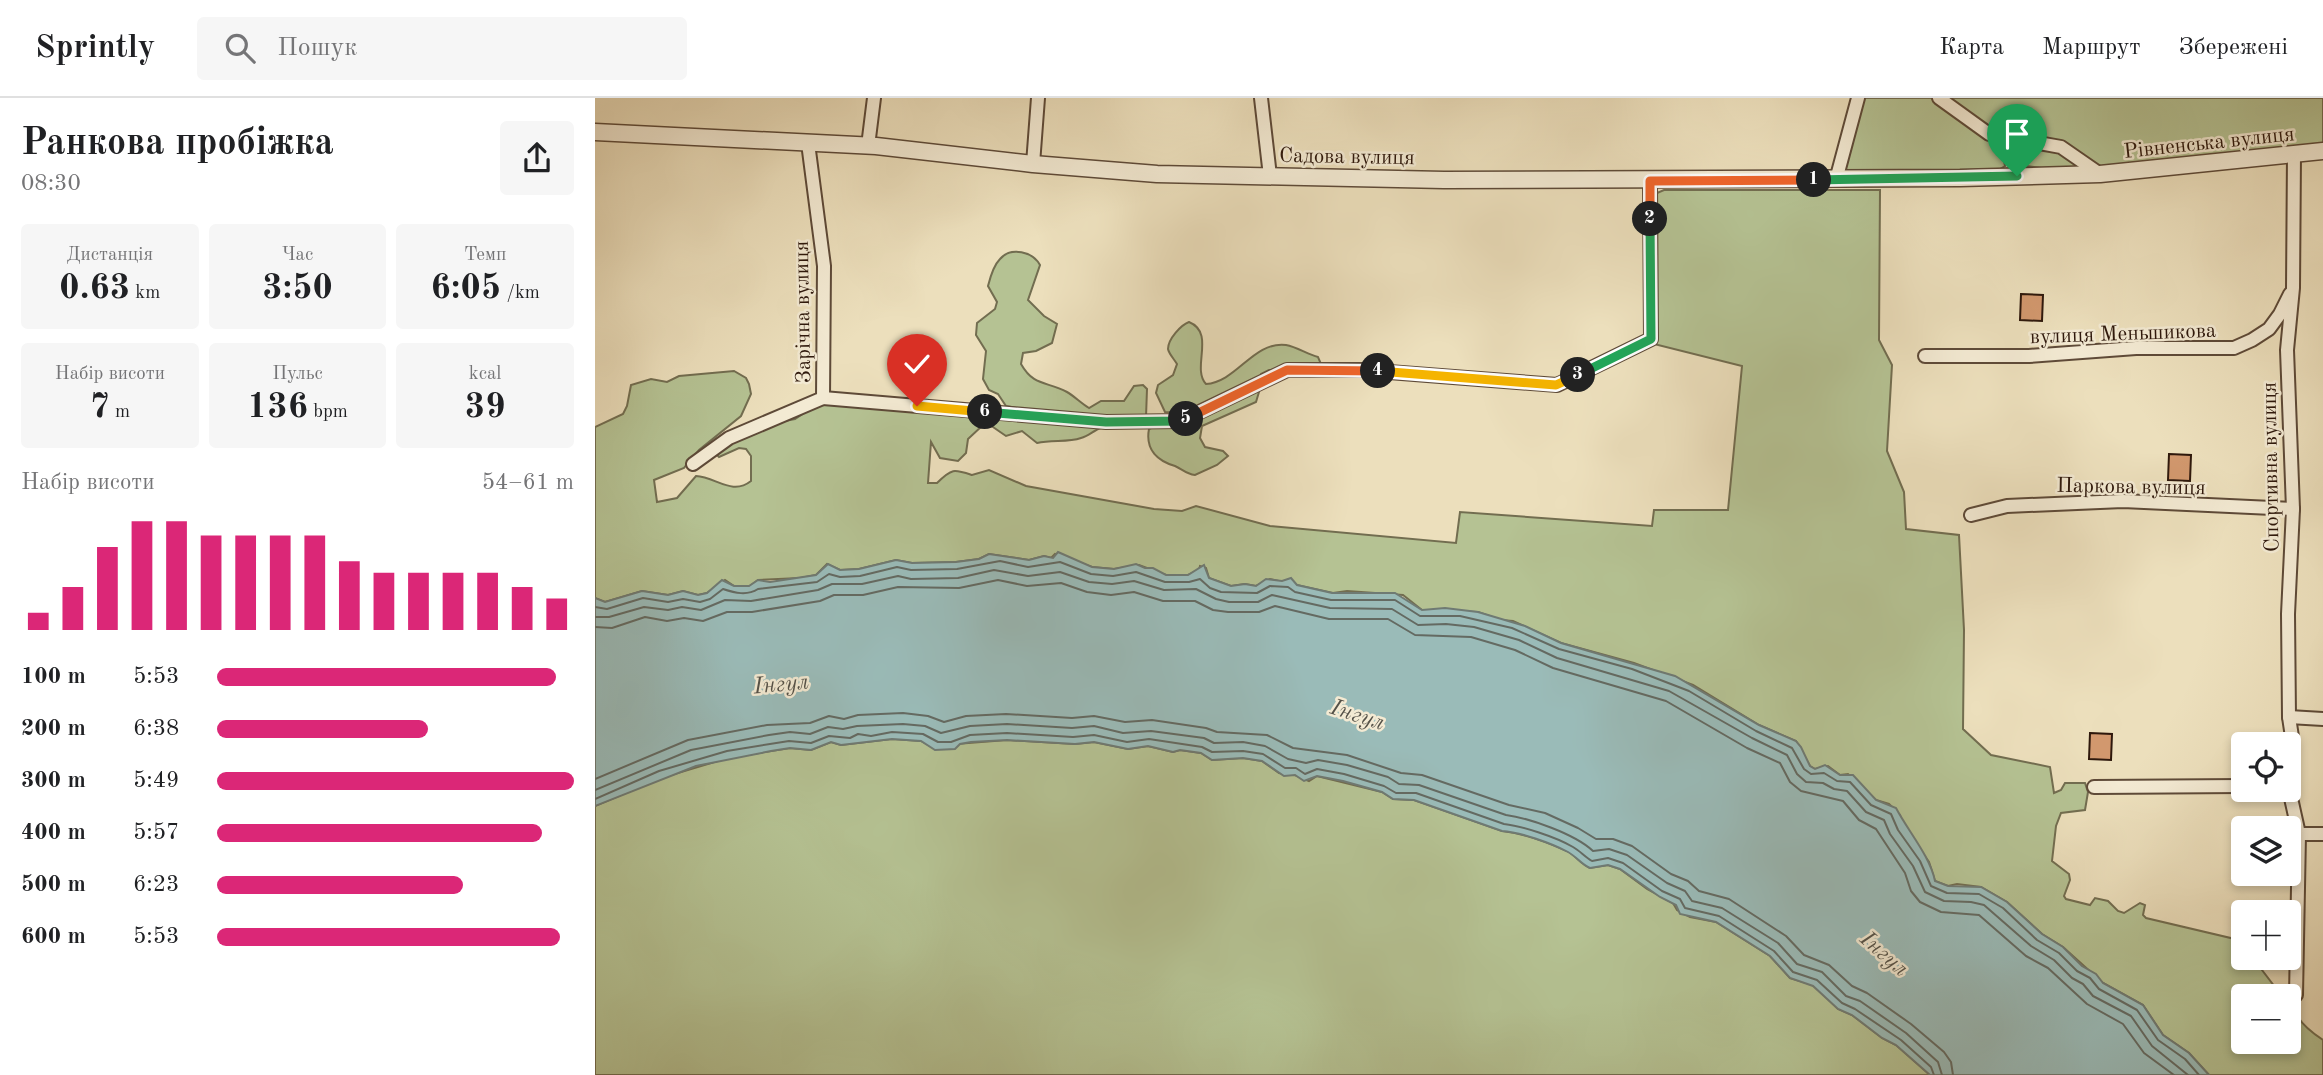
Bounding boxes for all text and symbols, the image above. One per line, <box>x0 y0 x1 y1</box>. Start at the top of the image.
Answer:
search box <box>197 17 687 80</box>
icon: search <box>221 29 259 67</box>
text: Sprintly <box>35 32 155 65</box>
text: Пошук <box>277 35 357 61</box>
text: Карта <box>1939 36 2004 60</box>
text: Маршрут <box>2042 36 2141 60</box>
text: Збережені <box>2179 36 2288 60</box>
pin <box>1987 104 2047 176</box>
icon: arrive <box>1998 115 2036 153</box>
button: share <box>500 121 574 195</box>
street label: Рівненська вулиця <box>2123 124 2296 163</box>
text: Ранкова пробіжка <box>21 125 334 163</box>
street label: Садова вулиця <box>1279 146 1415 169</box>
pin: 1 <box>1797 162 1831 198</box>
text: 1 <box>1808 170 1819 189</box>
text: 08:30 <box>21 172 81 195</box>
pin: 2 <box>1633 202 1667 236</box>
text: 2 <box>1644 209 1655 228</box>
street label: Зарічна вулиця <box>792 240 815 383</box>
text: Дистанція <box>66 246 153 265</box>
text: Час <box>282 246 313 265</box>
text: Темп <box>464 246 506 265</box>
text: 0.63 <box>59 271 130 306</box>
text: 3:50 <box>262 271 333 306</box>
text: 6:05 <box>430 271 501 306</box>
text: km <box>130 284 160 303</box>
text: /km <box>501 284 540 303</box>
street label: вулиця Меньшикова <box>2030 321 2217 348</box>
pin <box>887 334 947 406</box>
icon: check <box>898 345 936 383</box>
pin: 4 <box>1361 354 1395 388</box>
pin: 3 <box>1560 358 1595 392</box>
text: 4 <box>1372 361 1383 380</box>
text: Набір висоти <box>55 365 165 384</box>
text: Пульс <box>272 365 323 384</box>
text: kcal <box>469 365 502 384</box>
text: 3 <box>1572 365 1583 384</box>
street label: Спортивна вулиця <box>2260 382 2283 552</box>
text: 7 <box>89 390 110 425</box>
text: 136 <box>247 390 308 425</box>
text: 39 <box>465 390 505 425</box>
pin: 6 <box>967 394 1003 430</box>
text: 6 <box>979 402 990 421</box>
pin: 5 <box>1169 402 1203 436</box>
text: m <box>110 403 130 422</box>
text: bpm <box>308 403 348 422</box>
text: 5 <box>1180 409 1191 428</box>
text: Набір висоти <box>21 471 155 494</box>
text: 54–61 m <box>482 471 574 494</box>
street label: Паркова вулиця <box>2056 476 2206 499</box>
text: 100 m <box>21 665 86 688</box>
text: 5:53 <box>133 665 179 688</box>
water label: Інгул <box>751 671 810 699</box>
water label: Інгул <box>1326 696 1388 736</box>
text: 200 m <box>21 717 86 740</box>
text: 6:38 <box>133 717 179 740</box>
map controls <box>2231 732 2301 1054</box>
button: locate <box>2231 732 2301 802</box>
text: 300 m <box>21 769 86 792</box>
text: 5:49 <box>133 769 179 792</box>
button: layers <box>2231 816 2301 886</box>
text: 400 m <box>21 821 86 844</box>
text: 5:57 <box>133 821 179 844</box>
text: 500 m <box>21 873 86 896</box>
text: 6:23 <box>133 873 179 896</box>
button: + <box>2231 900 2301 970</box>
text: 600 m <box>21 925 86 948</box>
text: 5:53 <box>133 925 179 948</box>
water label: Інгул <box>1854 927 1913 982</box>
button: − <box>2231 984 2301 1054</box>

